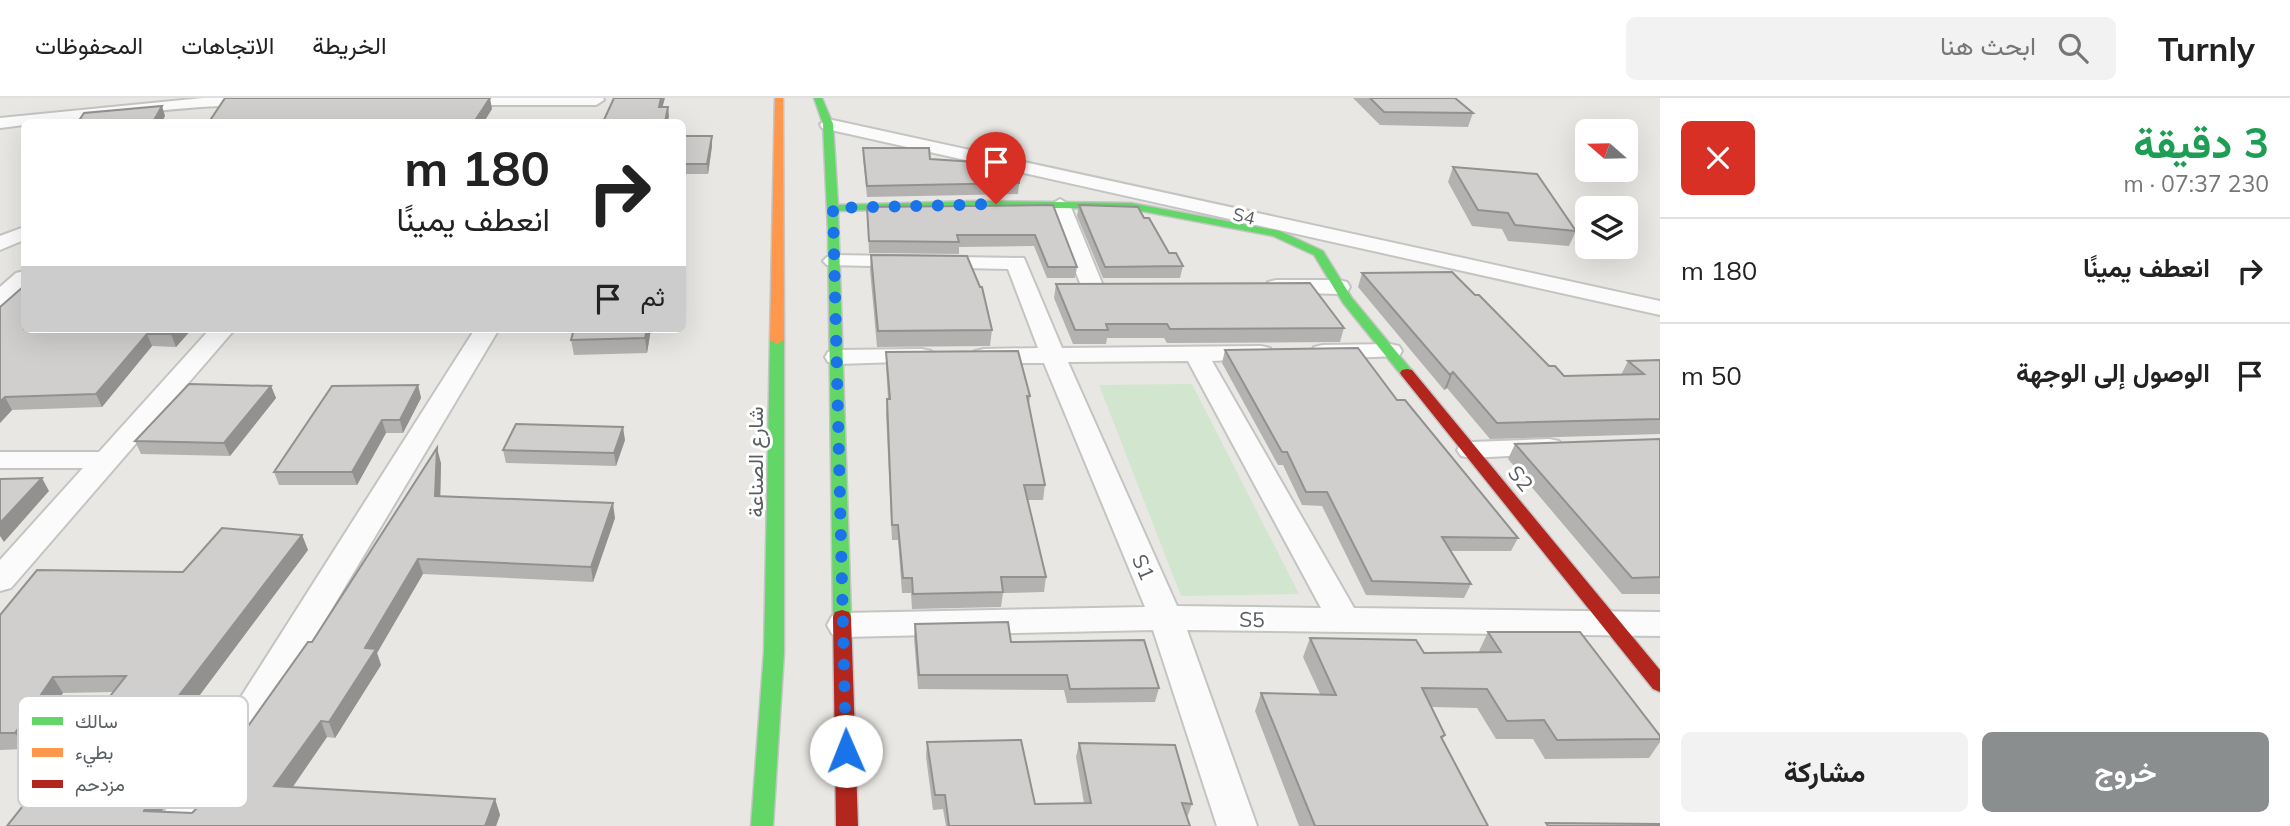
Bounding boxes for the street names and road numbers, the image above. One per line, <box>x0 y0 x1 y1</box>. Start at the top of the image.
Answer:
street label: S4 <box>1231 202 1258 230</box>
street label: شارع الصناعة <box>742 406 770 518</box>
street label: S2 <box>1503 460 1539 496</box>
street label: S1 <box>1127 550 1161 584</box>
street label: S5 <box>1239 606 1265 632</box>

